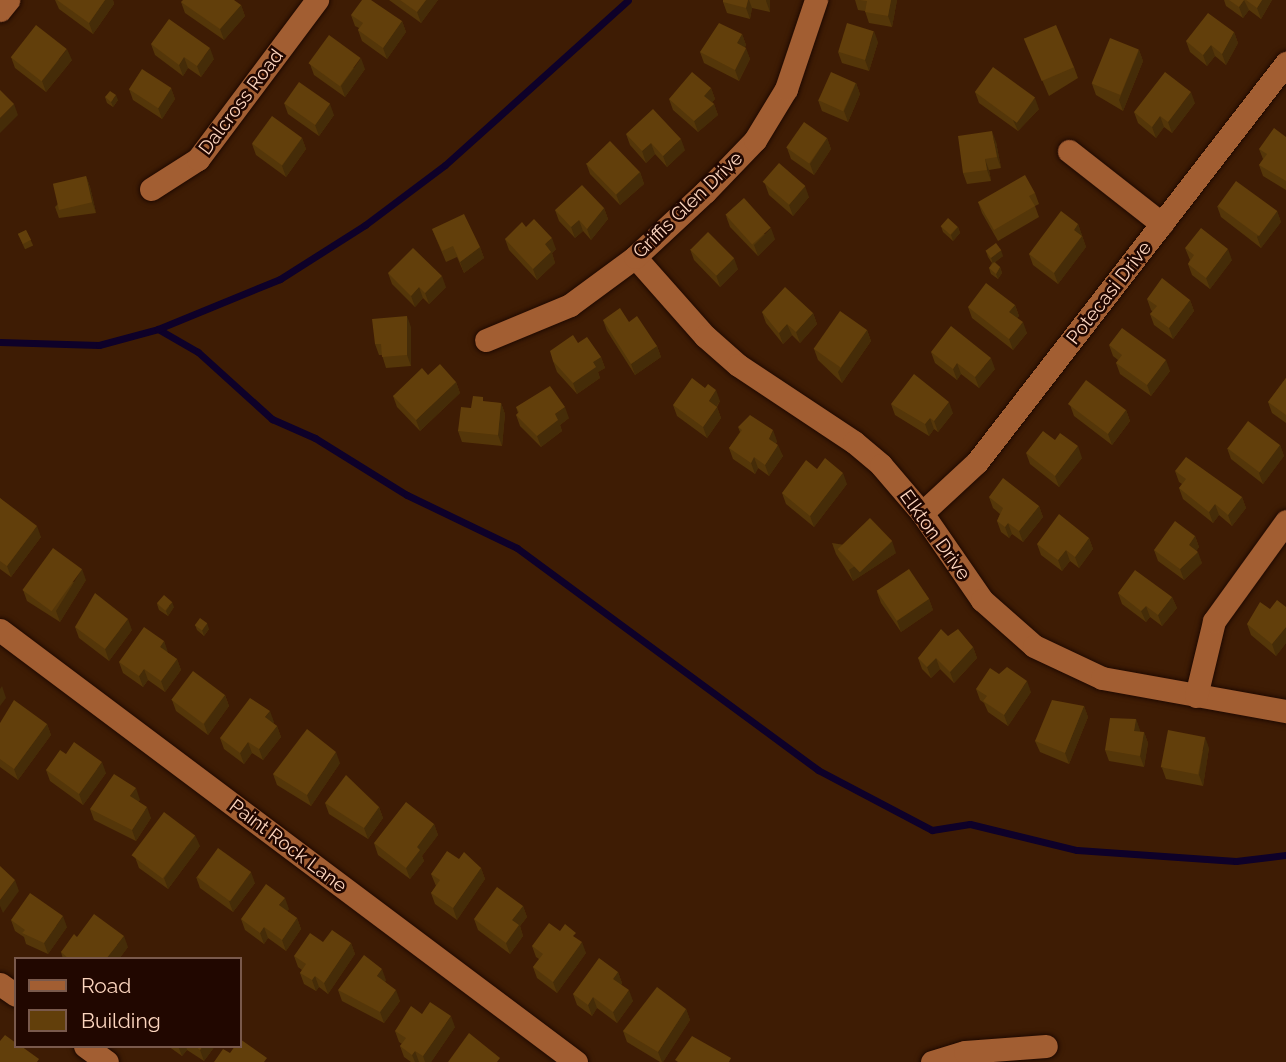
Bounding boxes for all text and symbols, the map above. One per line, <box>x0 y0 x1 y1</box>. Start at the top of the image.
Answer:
street label: Dalcross Road <box>194 45 288 159</box>
street label: Griffis Glen Drive <box>628 147 748 263</box>
street label: Potecasi Drive <box>1062 237 1156 349</box>
street label: Elkton Drive <box>895 486 975 584</box>
street label: Paint Rock Lane <box>225 795 351 897</box>
legend <box>14 957 242 1048</box>
text: Road <box>81 973 131 998</box>
text: Building <box>81 1008 161 1033</box>

